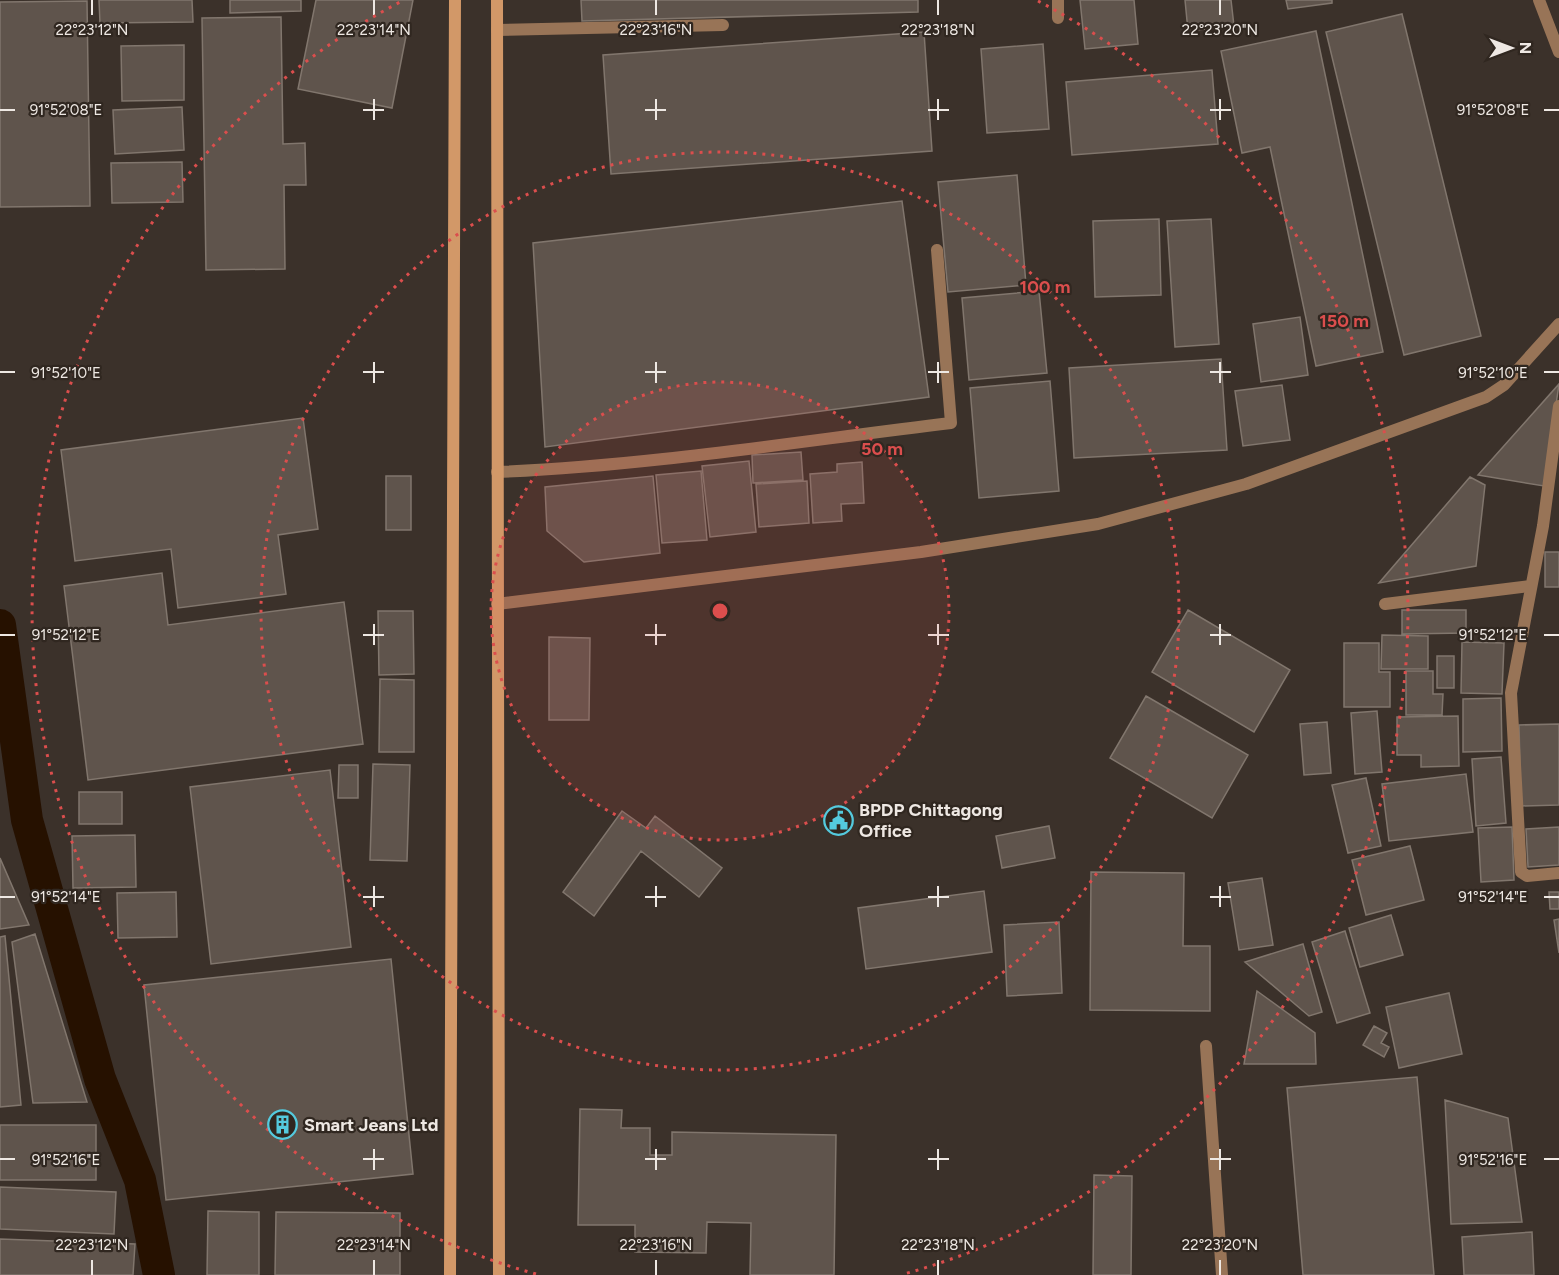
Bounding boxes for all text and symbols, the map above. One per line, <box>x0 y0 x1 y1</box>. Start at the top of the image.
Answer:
north arrow <box>1481 18 1541 78</box>
text: 22°23'12"N <box>56 21 128 39</box>
text: 22°23'14"N <box>337 21 411 39</box>
text: 22°23'16"N <box>620 21 692 39</box>
text: 22°23'18"N <box>901 21 975 39</box>
text: 22°23'20"N <box>1182 21 1258 39</box>
text: N <box>1516 42 1535 54</box>
text: 91°52'08"E <box>30 101 102 119</box>
text: 91°52'08"E <box>1457 101 1529 119</box>
text: 100 m <box>1020 276 1070 298</box>
text: 150 m <box>1319 310 1369 332</box>
text: 91°52'10"E <box>31 364 101 382</box>
text: 91°52'10"E <box>1458 364 1528 382</box>
text: 50 m <box>861 438 903 460</box>
centre of rings <box>710 601 730 621</box>
text: 91°52'12"E <box>32 626 100 644</box>
text: 91°52'12"E <box>1459 626 1527 644</box>
place label: BPDP Chittagong Office <box>859 799 1003 842</box>
public building icon: BPDP Chittagong Office <box>822 804 854 836</box>
text: 91°52'14"E <box>31 888 101 906</box>
text: 91°52'14"E <box>1458 888 1528 906</box>
building icon: Smart Jeans Ltd <box>267 1109 299 1141</box>
place label: Smart Jeans Ltd <box>304 1114 438 1136</box>
text: 91°52'16"E <box>32 1151 100 1169</box>
text: 91°52'16"E <box>1459 1151 1527 1169</box>
text: 22°23'12"N <box>56 1236 128 1254</box>
text: 22°23'14"N <box>337 1236 411 1254</box>
text: 22°23'16"N <box>620 1236 692 1254</box>
text: 22°23'18"N <box>901 1236 975 1254</box>
text: 22°23'20"N <box>1182 1236 1258 1254</box>

